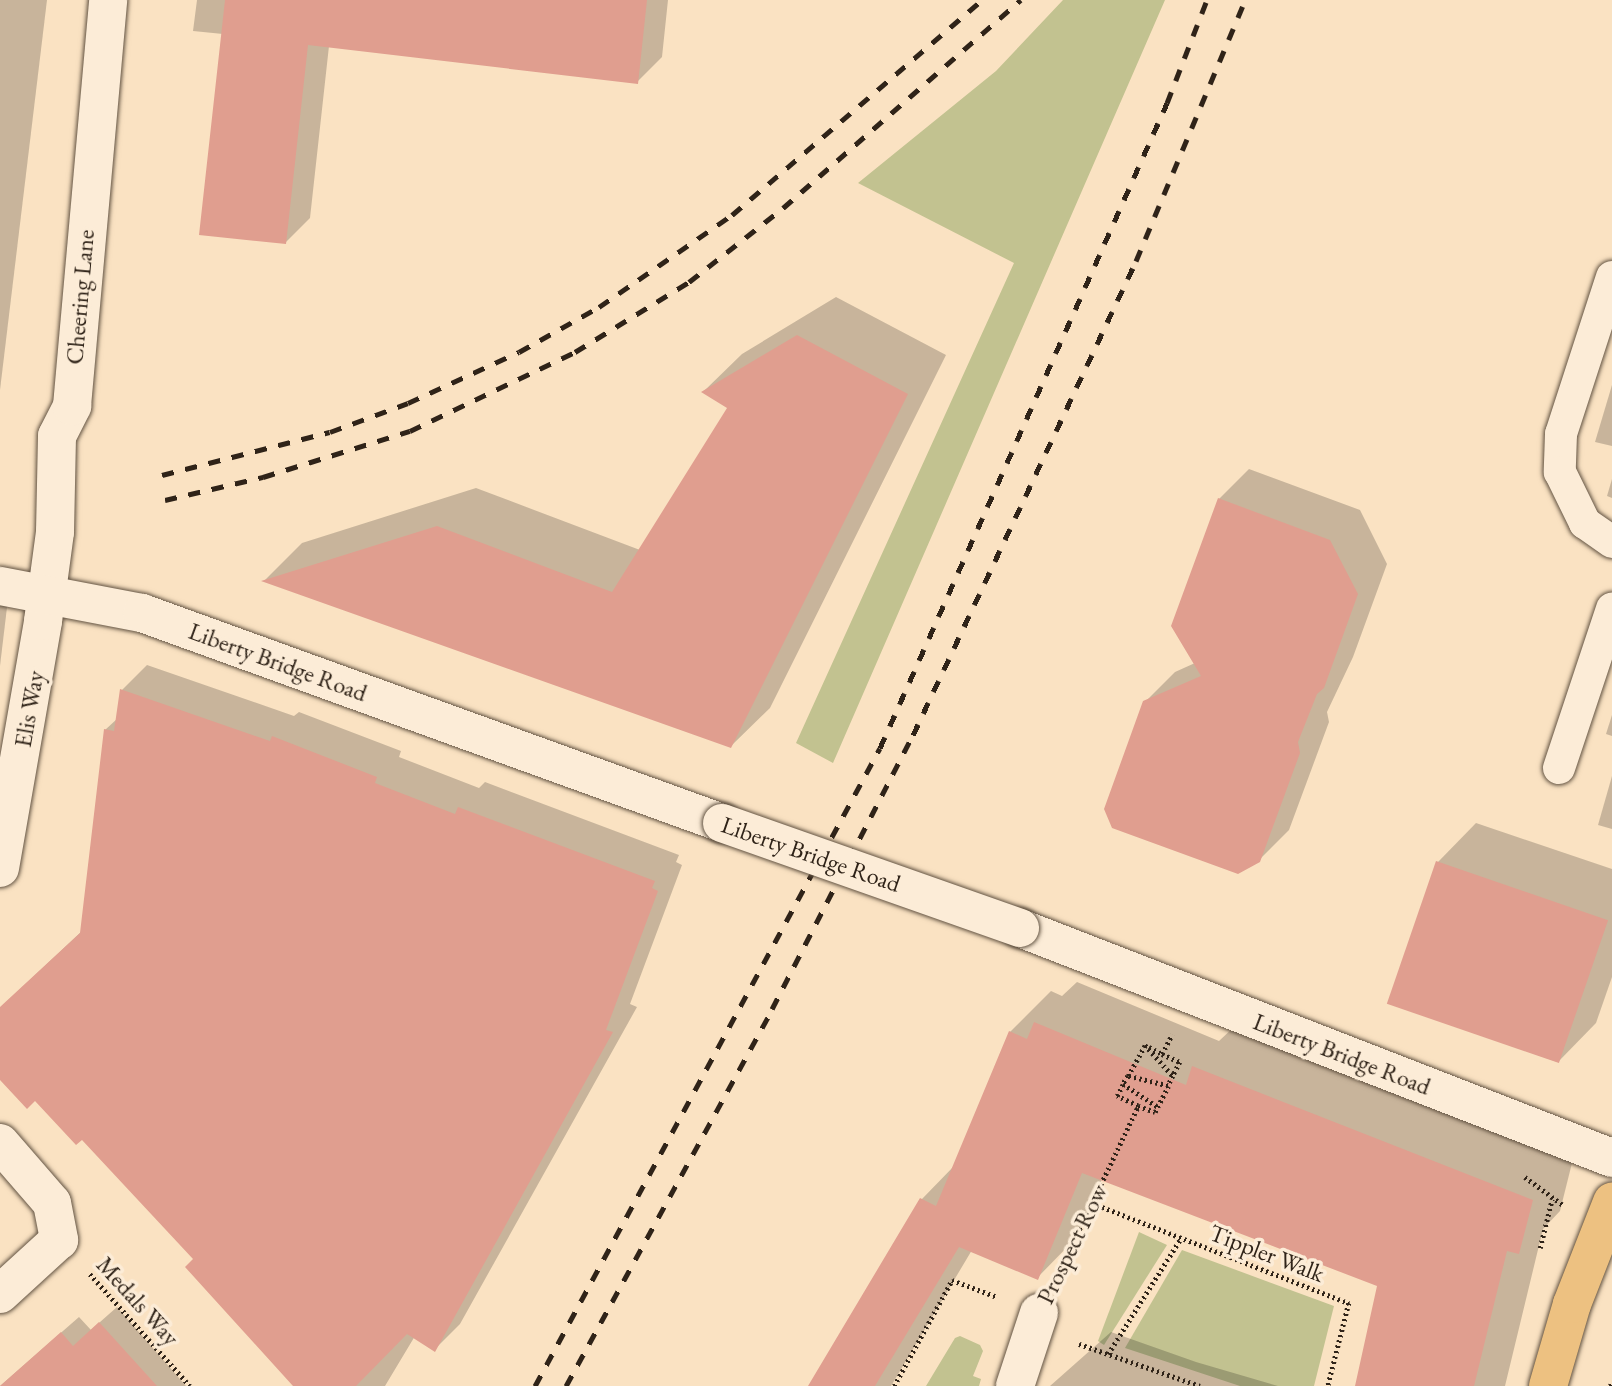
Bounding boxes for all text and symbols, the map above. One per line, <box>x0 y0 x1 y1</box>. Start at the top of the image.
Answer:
street label: Cheering Lane <box>60 228 100 366</box>
street label: Liberty Bridge Road <box>185 616 371 708</box>
street label: Elis Way <box>8 669 50 749</box>
street label: Liberty Bridge Road <box>718 810 904 898</box>
street label: Liberty Bridge Road <box>1249 1007 1435 1101</box>
street label: Prospect Row <box>1031 1179 1113 1309</box>
street label: Tippler Walk <box>1206 1218 1328 1288</box>
street label: Medals Way <box>91 1251 185 1351</box>

